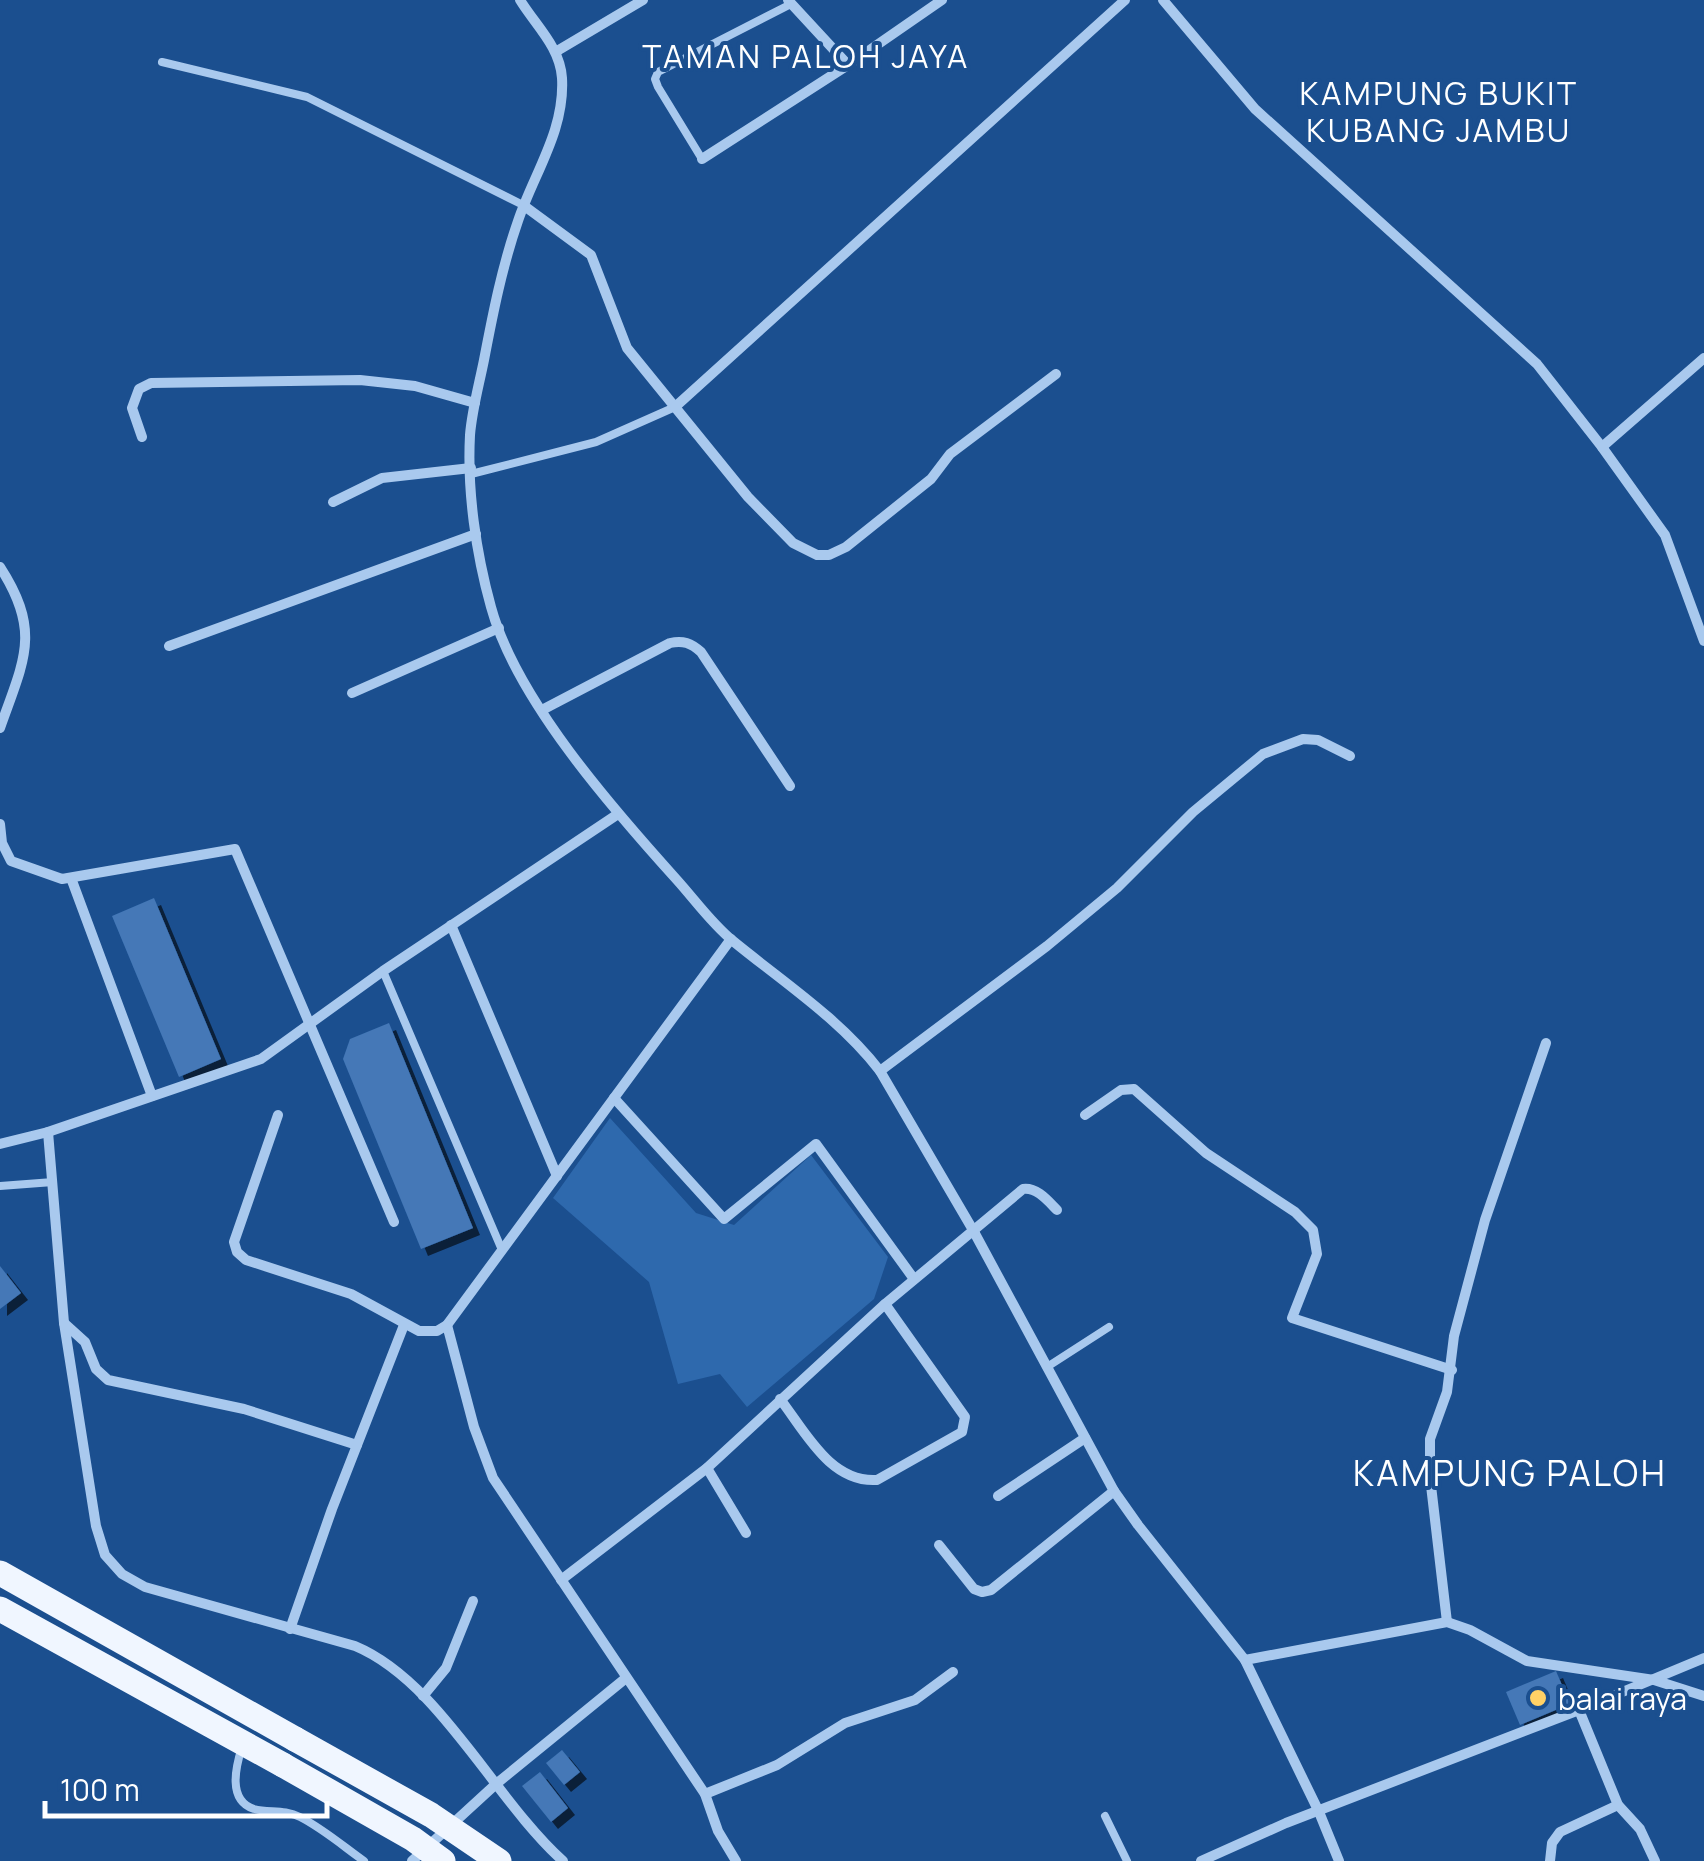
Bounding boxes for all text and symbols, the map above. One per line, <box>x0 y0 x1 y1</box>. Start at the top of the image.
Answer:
district label: TAMAN PALOH JAYA <box>642 34 970 78</box>
district label: KAMPUNG BUKIT KUBANG JAMBU <box>1300 71 1578 152</box>
district label: KAMPUNG PALOH <box>1353 1449 1667 1497</box>
place label: balai raya <box>1558 1678 1687 1719</box>
marker: balai raya <box>1527 1687 1549 1709</box>
scale bar <box>45 1756 328 1818</box>
text: 100 m <box>60 1769 140 1810</box>

